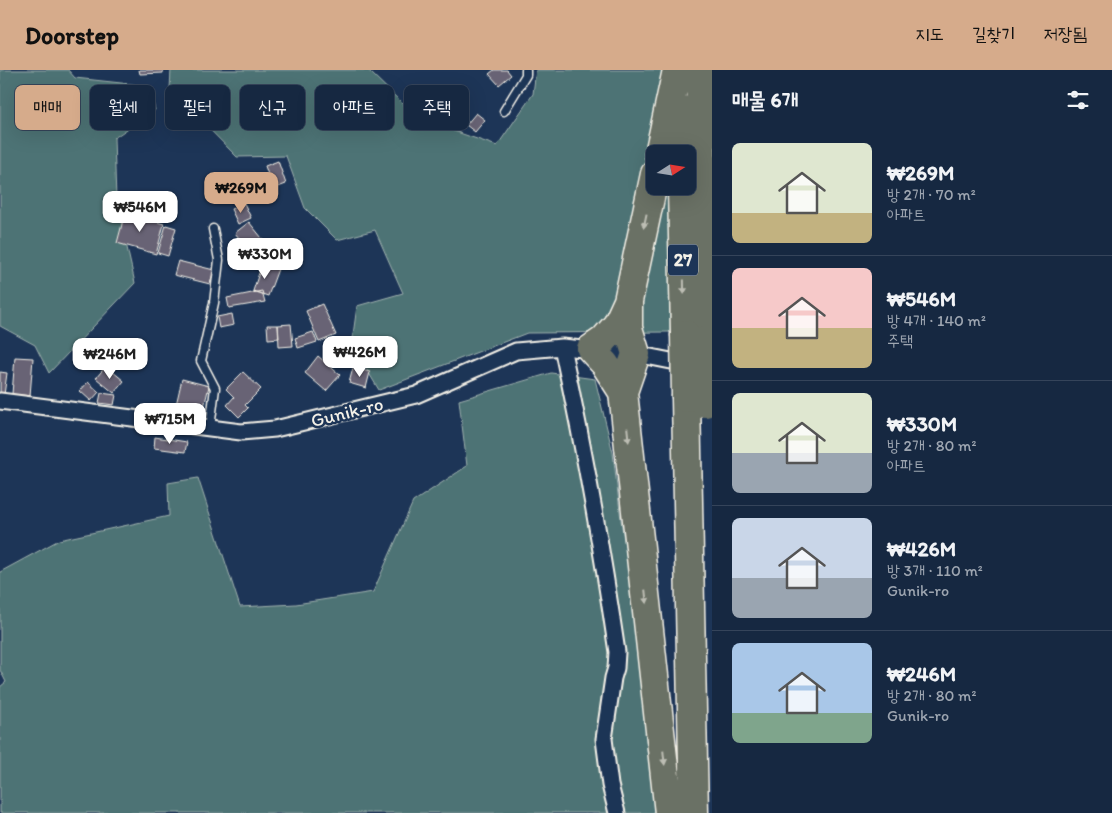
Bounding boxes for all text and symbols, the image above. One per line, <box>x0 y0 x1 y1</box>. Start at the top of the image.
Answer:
text: Doorstep <box>25 21 119 50</box>
text: 지도 <box>915 23 944 45</box>
text: 길찾기 <box>972 23 1016 45</box>
text: 저장됨 <box>1044 23 1087 45</box>
chip: 매매 <box>15 85 80 130</box>
chip: 월세 <box>90 85 155 130</box>
chip: 필터 <box>165 85 230 130</box>
chip: 신규 <box>240 85 305 130</box>
chip: 아파트 <box>315 85 394 130</box>
chip: 주택 <box>404 85 469 130</box>
icon: filters <box>1064 86 1092 114</box>
text: 매물 6개 <box>732 87 799 112</box>
north arrow <box>646 145 696 195</box>
map controls <box>646 145 696 195</box>
text: ₩269M <box>887 160 955 185</box>
icon: home <box>772 163 832 223</box>
pin: ₩269M <box>206 172 276 214</box>
text: ₩269M <box>215 178 267 197</box>
text: 방 2개 · 70 m² <box>887 185 976 204</box>
pin: ₩546M <box>105 190 175 233</box>
text: ₩546M <box>114 197 166 216</box>
text: 아파트 <box>887 205 926 224</box>
one-way arrow <box>641 214 649 229</box>
pin: ₩330M <box>230 238 300 280</box>
text: ₩330M <box>238 244 292 263</box>
road number: 27 <box>668 244 698 276</box>
one-way arrow <box>680 280 688 296</box>
text: ₩546M <box>887 286 956 311</box>
icon: home <box>772 288 832 348</box>
text: 방 4개 · 140 m² <box>887 311 986 330</box>
text: 주택 <box>887 331 913 350</box>
pin: ₩426M <box>325 336 395 378</box>
pin: ₩246M <box>75 338 145 380</box>
text: ₩426M <box>334 342 386 361</box>
text: ₩246M <box>84 344 136 363</box>
street label: Gunik-ro <box>308 392 386 432</box>
pin: ₩715M <box>135 402 205 445</box>
text: ₩715M <box>145 409 195 428</box>
text: ₩330M <box>887 411 957 436</box>
icon: home <box>772 413 832 473</box>
one-way arrow <box>624 427 632 443</box>
text: 방 2개 · 80 m² <box>887 436 976 455</box>
text: 아파트 <box>887 456 926 475</box>
text: ₩426M <box>887 536 956 561</box>
icon: home <box>772 538 832 598</box>
text: 방 3개 · 110 m² <box>887 561 983 580</box>
text: Gunik-ro <box>887 581 949 600</box>
one-way arrow <box>642 589 650 605</box>
text: ₩246M <box>887 661 956 686</box>
icon: home <box>772 663 832 723</box>
text: 방 2개 · 80 m² <box>887 686 976 705</box>
text: Gunik-ro <box>887 706 949 725</box>
one-way arrow <box>660 751 668 767</box>

